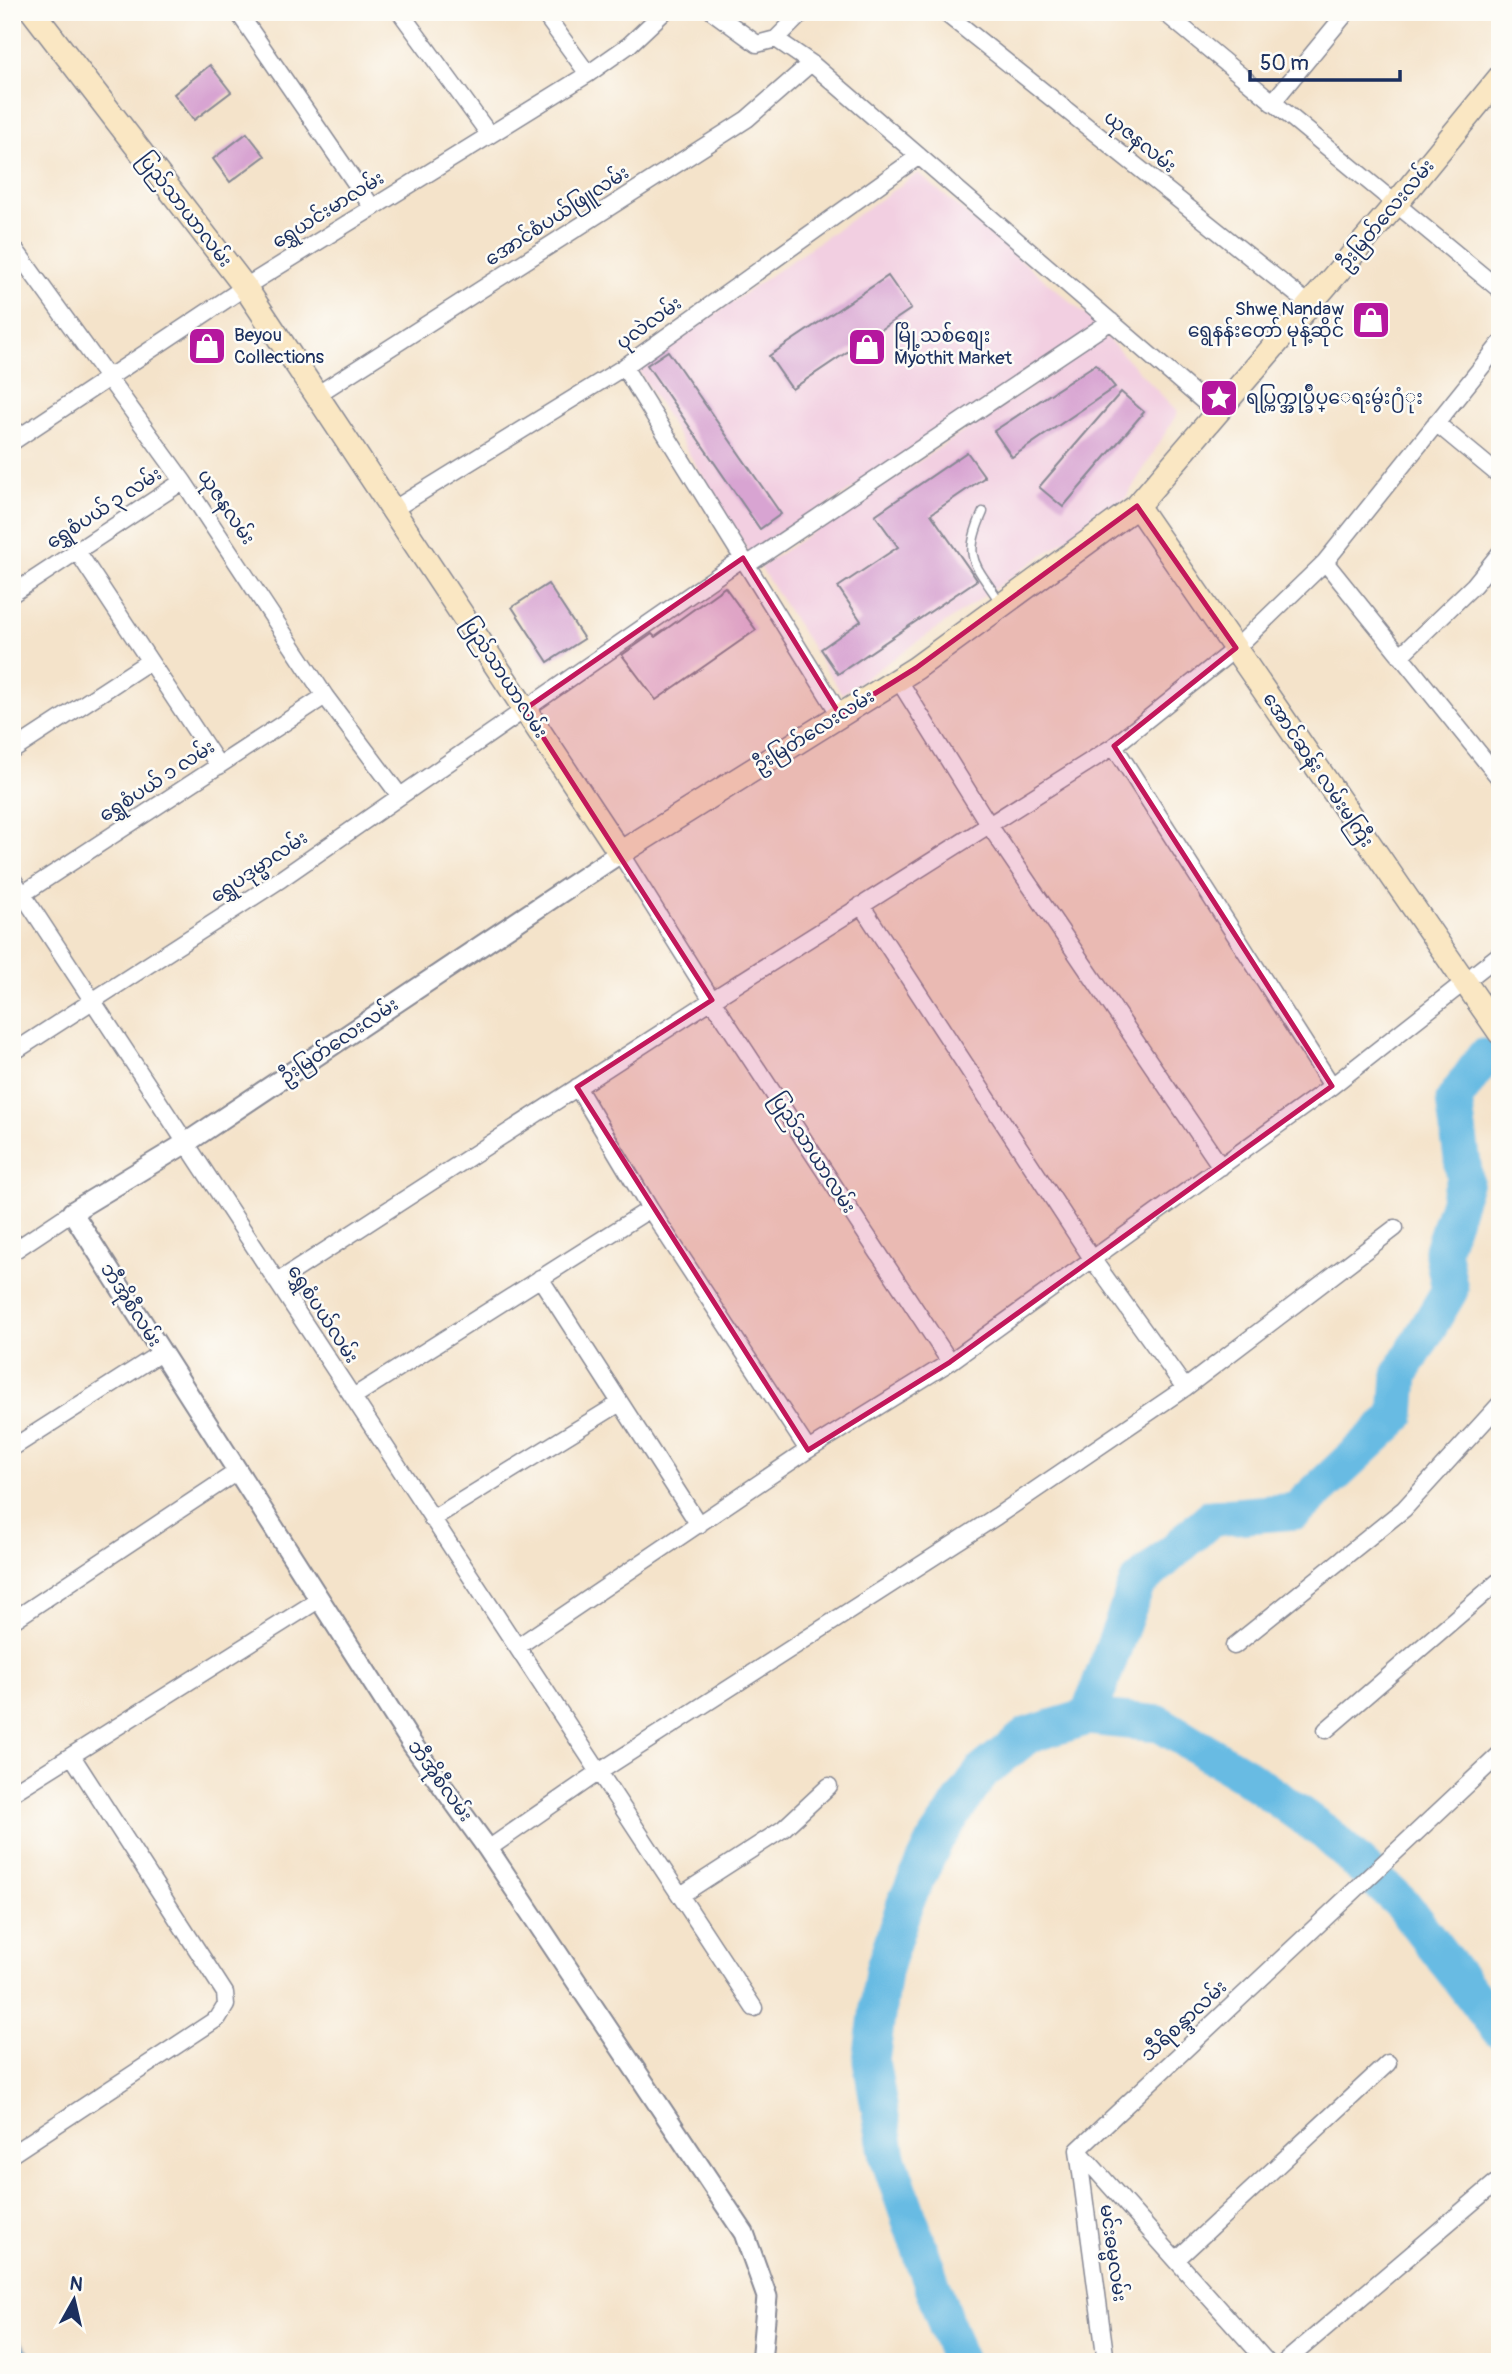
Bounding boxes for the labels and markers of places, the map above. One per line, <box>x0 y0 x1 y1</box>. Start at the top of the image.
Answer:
place label: Shwe Nandaw ရွေနန်းတော် မုန့်ဆိုင် <box>1188 297 1344 347</box>
shop icon: Shwe Nandaw ရွေနန်းတော် မုန့်ဆိုင် <box>1350 299 1392 341</box>
place label: မြို့သစ်စျေး Myothit Market <box>894 321 1013 370</box>
place label: Beyou Collections <box>234 323 324 369</box>
shop icon: Beyou Collections <box>186 325 228 367</box>
shop icon: မြို့သစ်စျေး Myothit Market <box>846 326 888 368</box>
place icon: ရပ္ကြက္အုပ္ခ်ဳပ္ေရးမွဴး႐ံုး <box>1198 377 1240 419</box>
place label: ရပ္ကြက္အုပ္ခ်ဳပ္ေရးမွဴး႐ံုး <box>1246 383 1423 414</box>

